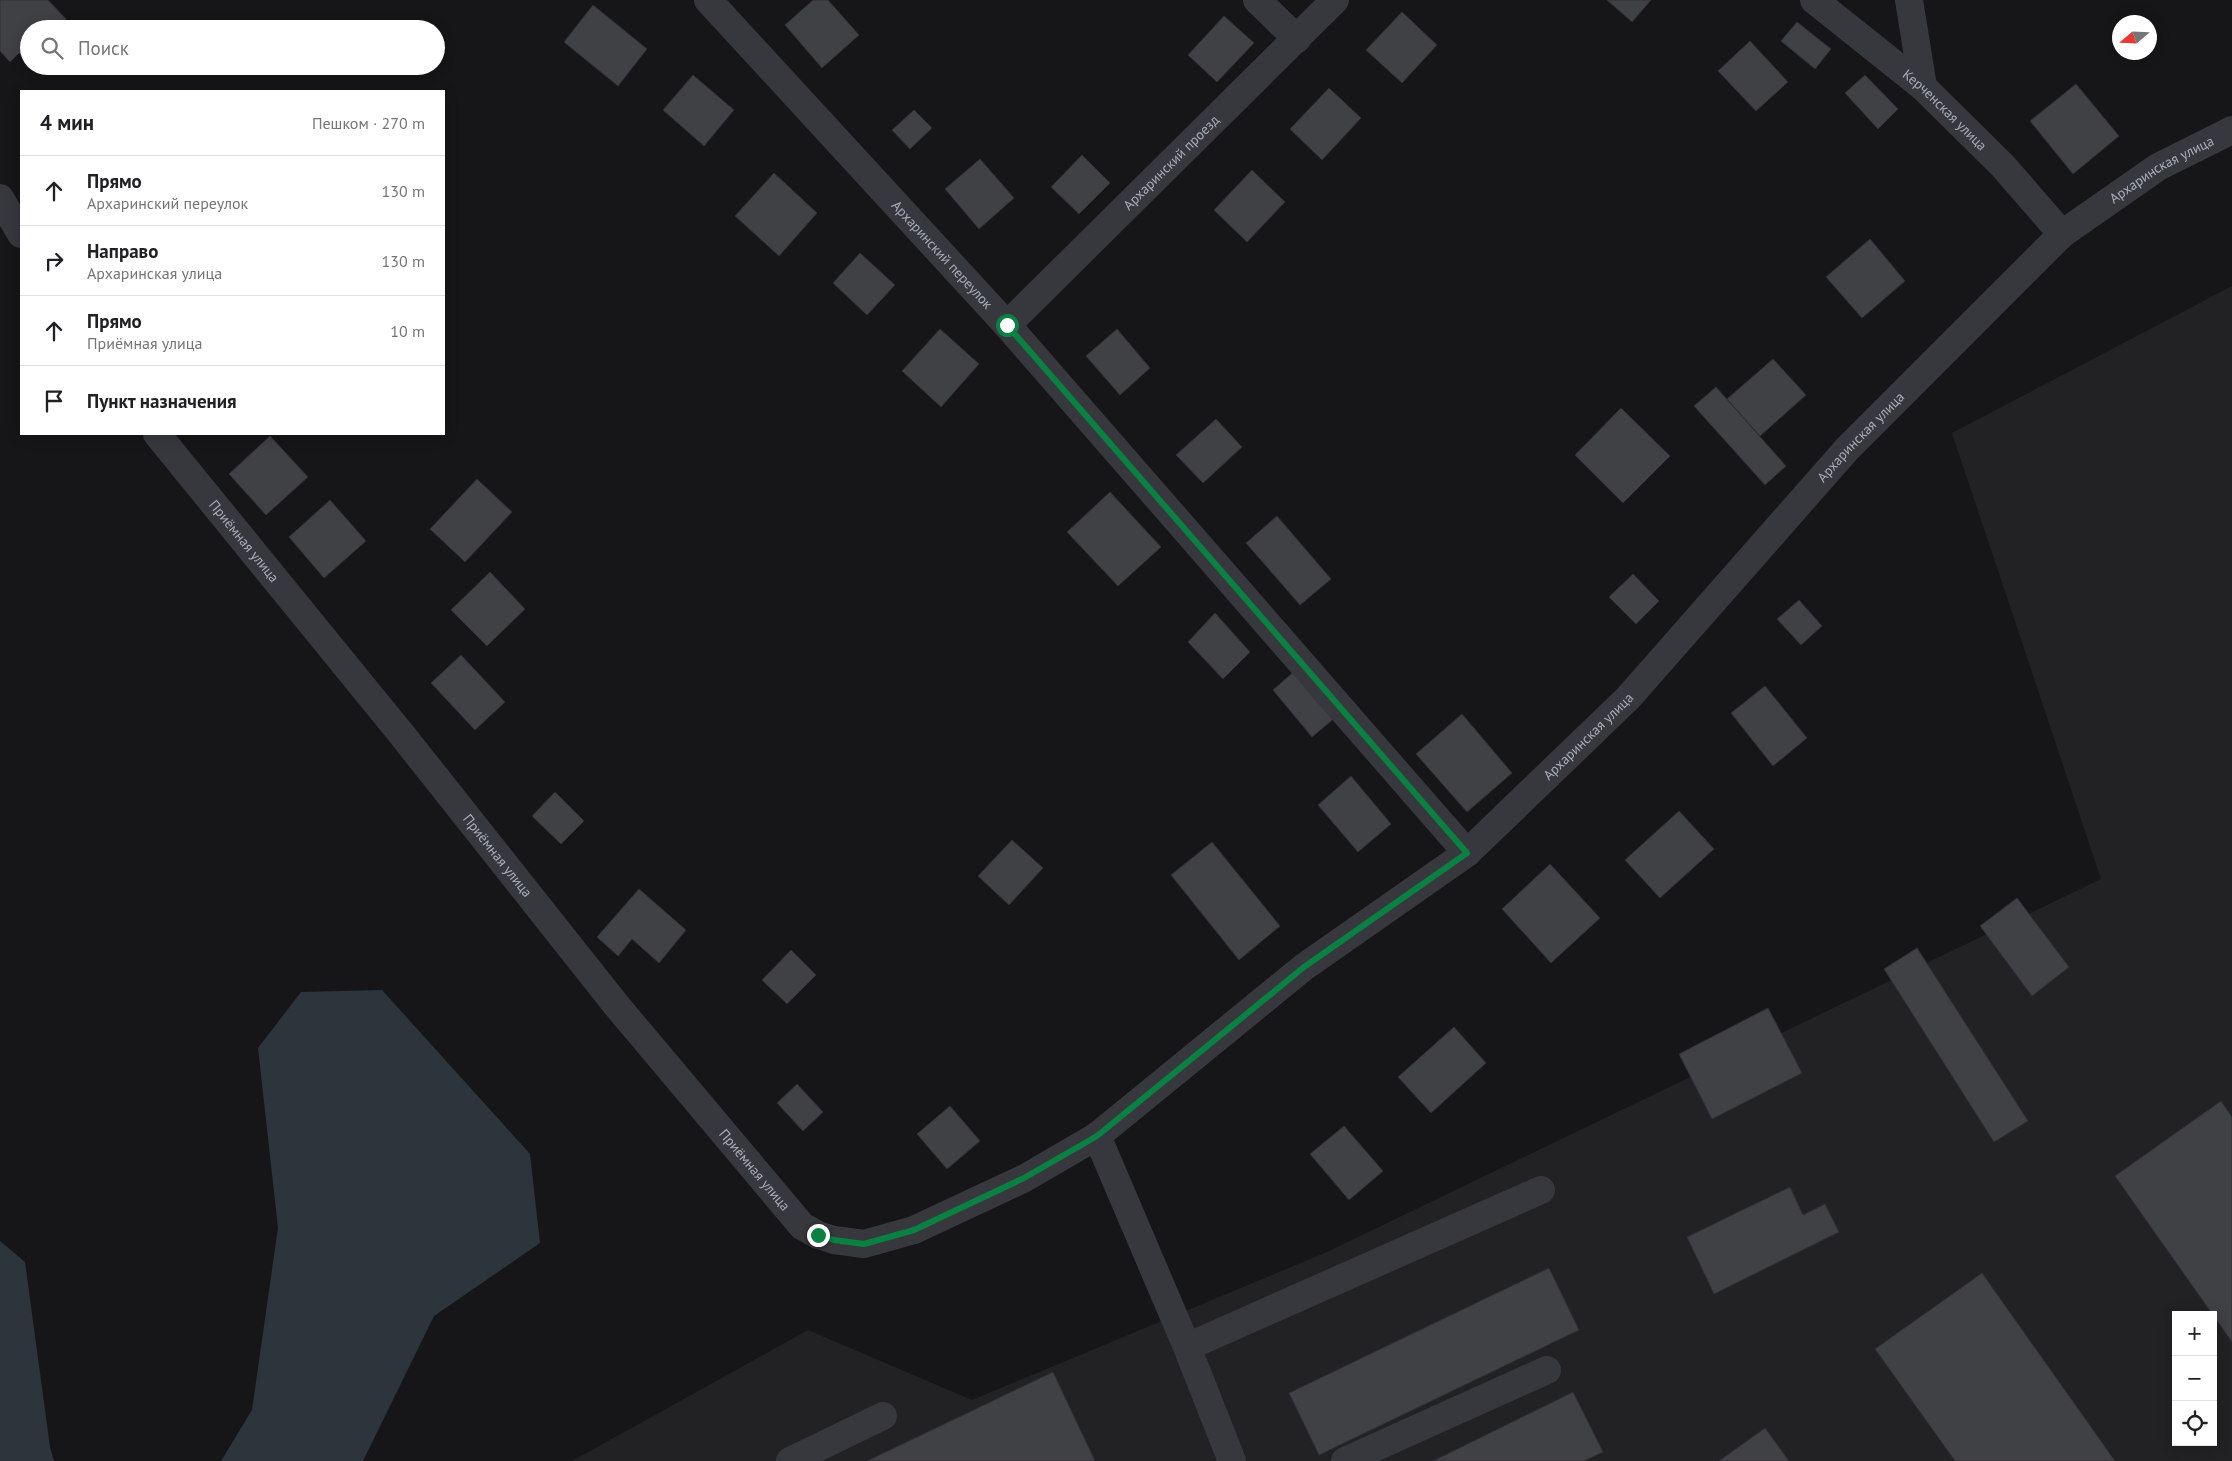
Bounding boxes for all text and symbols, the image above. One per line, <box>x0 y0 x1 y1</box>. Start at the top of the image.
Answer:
north arrow <box>2112 15 2157 60</box>
search box <box>20 20 445 75</box>
icon: search <box>38 34 66 62</box>
text: Поиск <box>78 36 129 60</box>
street label: Керченская улица <box>1899 65 1991 154</box>
text: 4 мин <box>40 109 94 136</box>
street label: Архаринский проезд <box>1119 111 1223 214</box>
text: Пешком · 270 m <box>312 113 425 133</box>
street label: Архаринская улица <box>2106 132 2217 207</box>
text: Прямо <box>87 169 142 193</box>
icon: ahead <box>40 177 68 205</box>
text: 130 m <box>382 181 425 201</box>
text: Архаринский переулок <box>87 193 248 213</box>
street label: Архаринский переулок <box>888 197 997 313</box>
text: Направо <box>87 239 158 263</box>
icon: right <box>40 247 68 275</box>
text: 130 m <box>382 251 425 271</box>
text: Архаринская улица <box>87 263 222 283</box>
text: Прямо <box>87 309 142 333</box>
route start <box>996 314 1019 337</box>
icon: ahead <box>40 317 68 345</box>
text: 10 m <box>390 321 425 341</box>
text: Приёмная улица <box>87 333 203 353</box>
icon: arrive <box>40 387 68 415</box>
street label: Архаринская улица <box>1813 388 1908 486</box>
text: Пункт назначения <box>87 389 237 413</box>
street label: Приёмная улица <box>205 496 283 586</box>
street label: Архаринская улица <box>1539 689 1637 784</box>
street label: Приёмная улица <box>459 810 536 901</box>
street label: Приёмная улица <box>715 1125 794 1214</box>
route end <box>807 1224 830 1247</box>
map controls <box>2172 1311 2217 1446</box>
button: + <box>2172 1311 2217 1356</box>
button: − <box>2172 1356 2217 1401</box>
button: locate <box>2172 1401 2217 1446</box>

